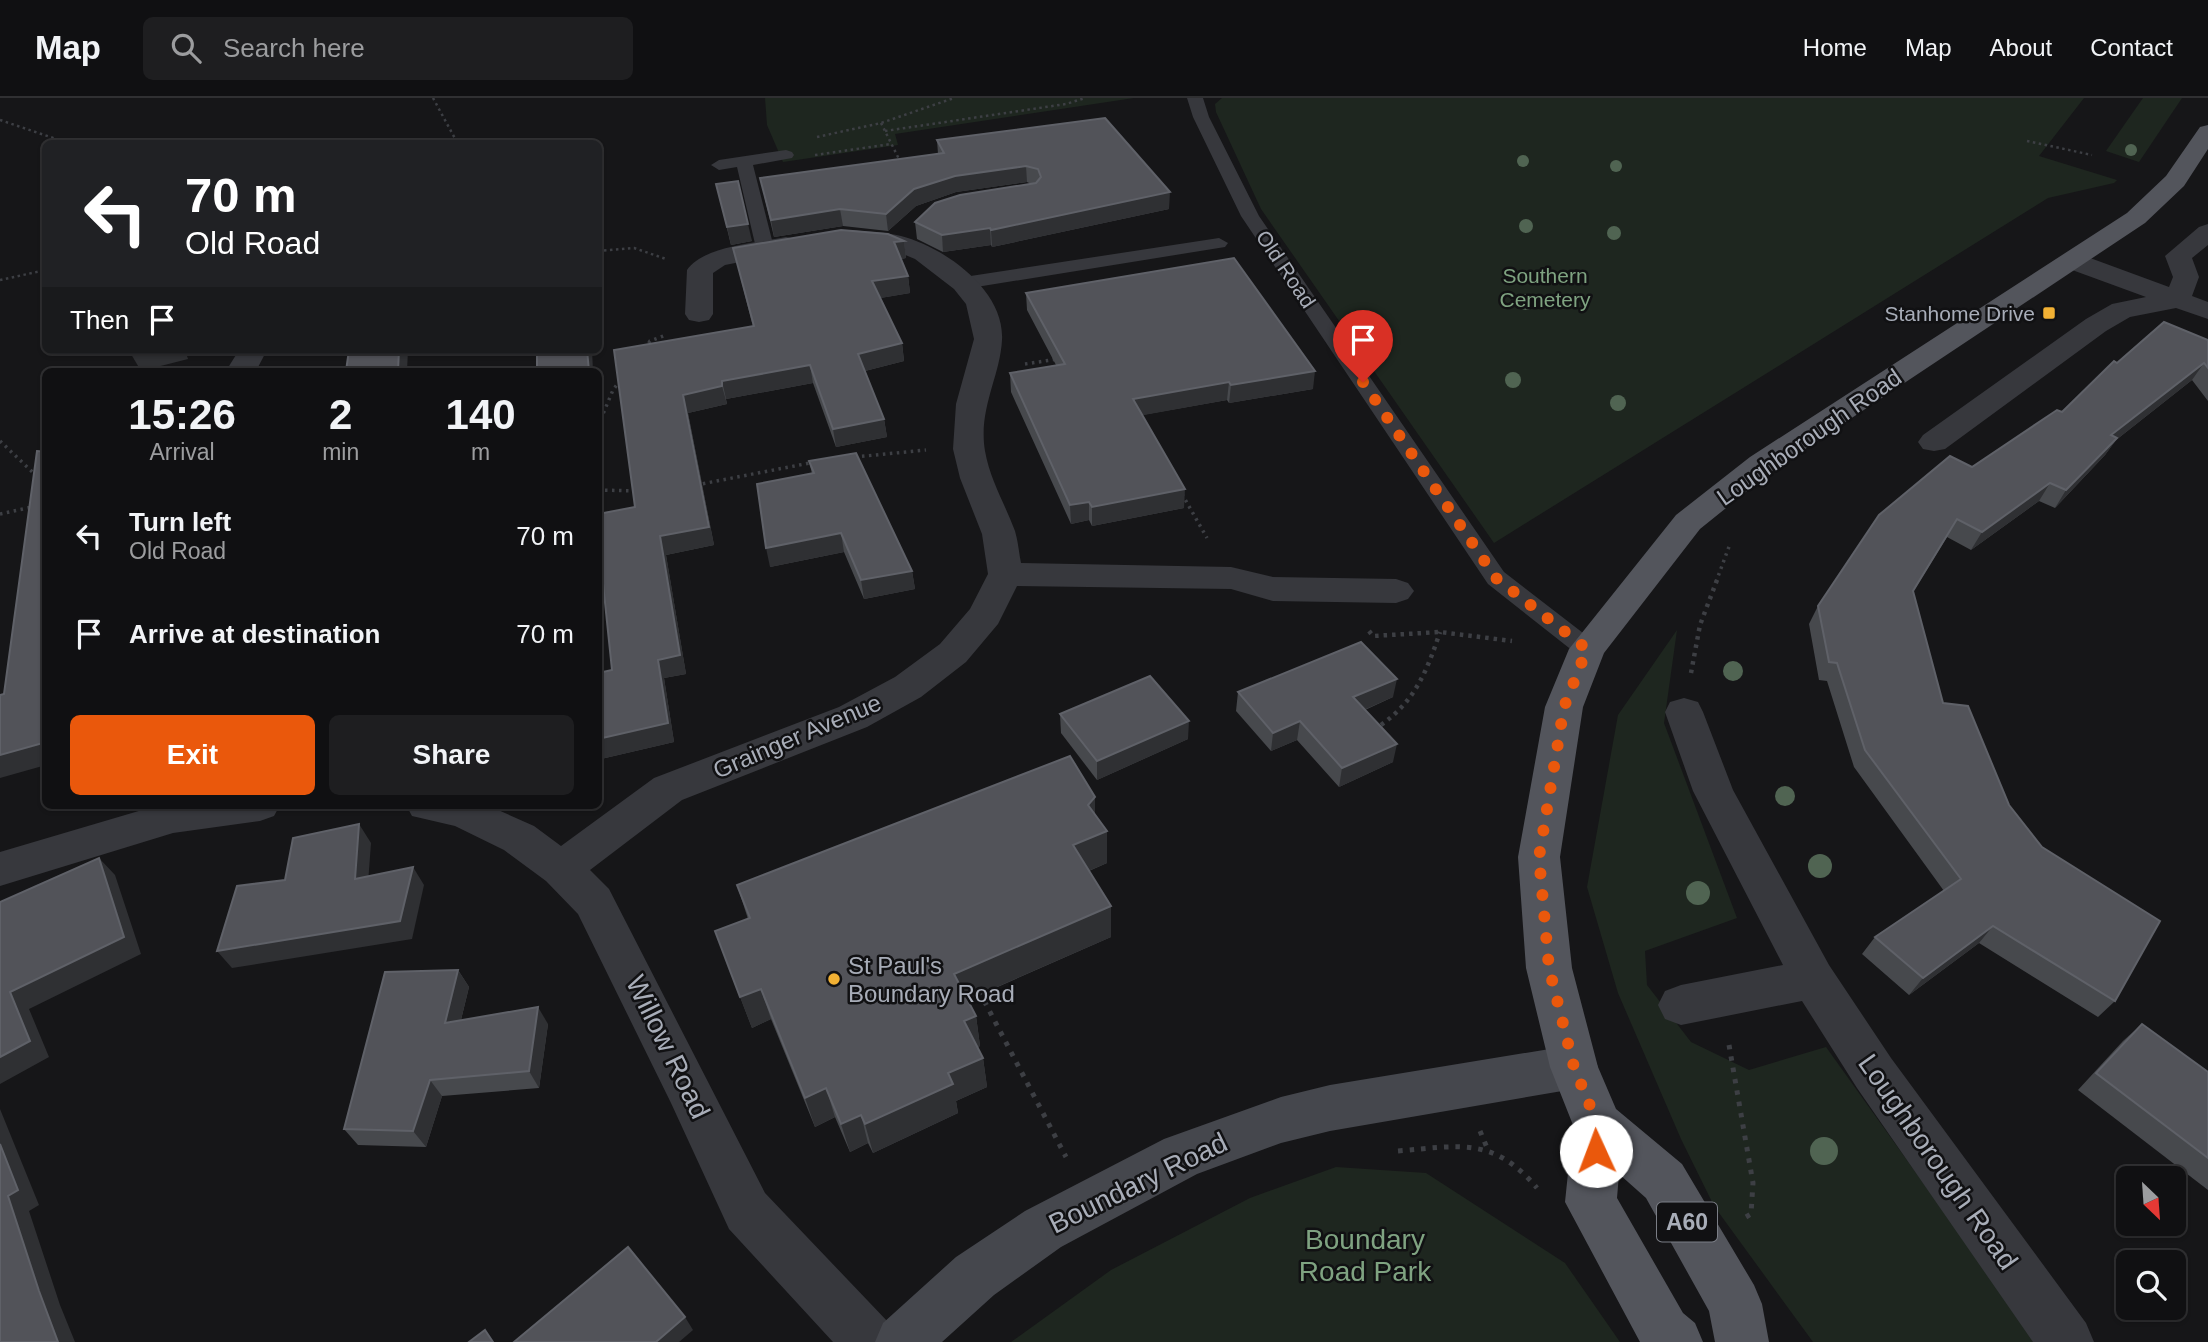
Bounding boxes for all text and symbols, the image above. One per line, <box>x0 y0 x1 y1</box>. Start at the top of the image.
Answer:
search box <box>143 17 633 80</box>
text: Map <box>35 29 101 66</box>
icon: search <box>167 29 205 67</box>
text: Search here <box>223 33 365 63</box>
text: Home <box>1803 34 1867 61</box>
text: Map <box>1905 34 1952 61</box>
text: About <box>1990 34 2052 61</box>
text: Contact <box>2090 34 2173 61</box>
icon: left <box>70 168 161 259</box>
text: 70 m <box>185 168 297 222</box>
text: Old Road <box>185 225 320 261</box>
street label: Old Road <box>1252 226 1320 312</box>
park label: Southern Cemetery <box>1499 264 1591 311</box>
icon: arrive <box>143 301 181 339</box>
place label: Stanhome Drive <box>1884 302 2035 325</box>
text: Then <box>70 305 129 335</box>
marker: Stanhome Drive <box>2041 305 2057 321</box>
pin <box>1333 310 1393 382</box>
icon: arrive <box>1344 321 1382 359</box>
street label: Loughborough Road <box>1712 363 1906 511</box>
text: 15:26 <box>128 391 236 438</box>
text: 2 <box>329 391 352 438</box>
text: 140 <box>446 391 516 438</box>
text: Arrival <box>149 439 215 465</box>
text: min <box>322 439 359 465</box>
text: m <box>471 439 490 465</box>
text: Turn left <box>129 507 231 537</box>
icon: left <box>70 517 108 555</box>
text: 70 m <box>516 521 574 551</box>
text: Old Road <box>129 538 226 564</box>
icon: arrive <box>70 615 108 653</box>
text: Arrive at destination <box>129 619 380 649</box>
text: 70 m <box>516 619 574 649</box>
street label: Grainger Avenue <box>709 688 885 784</box>
button: Exit <box>70 715 315 795</box>
button: Share <box>329 715 574 795</box>
place label: St Paul's Boundary Road <box>848 952 1015 1007</box>
street label: Willow Road <box>620 970 716 1124</box>
marker: St Paul's Boundary Road <box>826 971 842 987</box>
street label: Loughborough Road <box>1852 1049 2024 1275</box>
position arrow <box>1559 1114 1633 1188</box>
street label: Boundary Road <box>1044 1126 1232 1240</box>
north arrow <box>2116 1166 2186 1236</box>
map controls <box>2116 1166 2186 1320</box>
road number: A60 <box>1657 1203 1717 1242</box>
park label: Boundary Road Park <box>1299 1224 1432 1287</box>
button: search <box>2116 1250 2186 1320</box>

